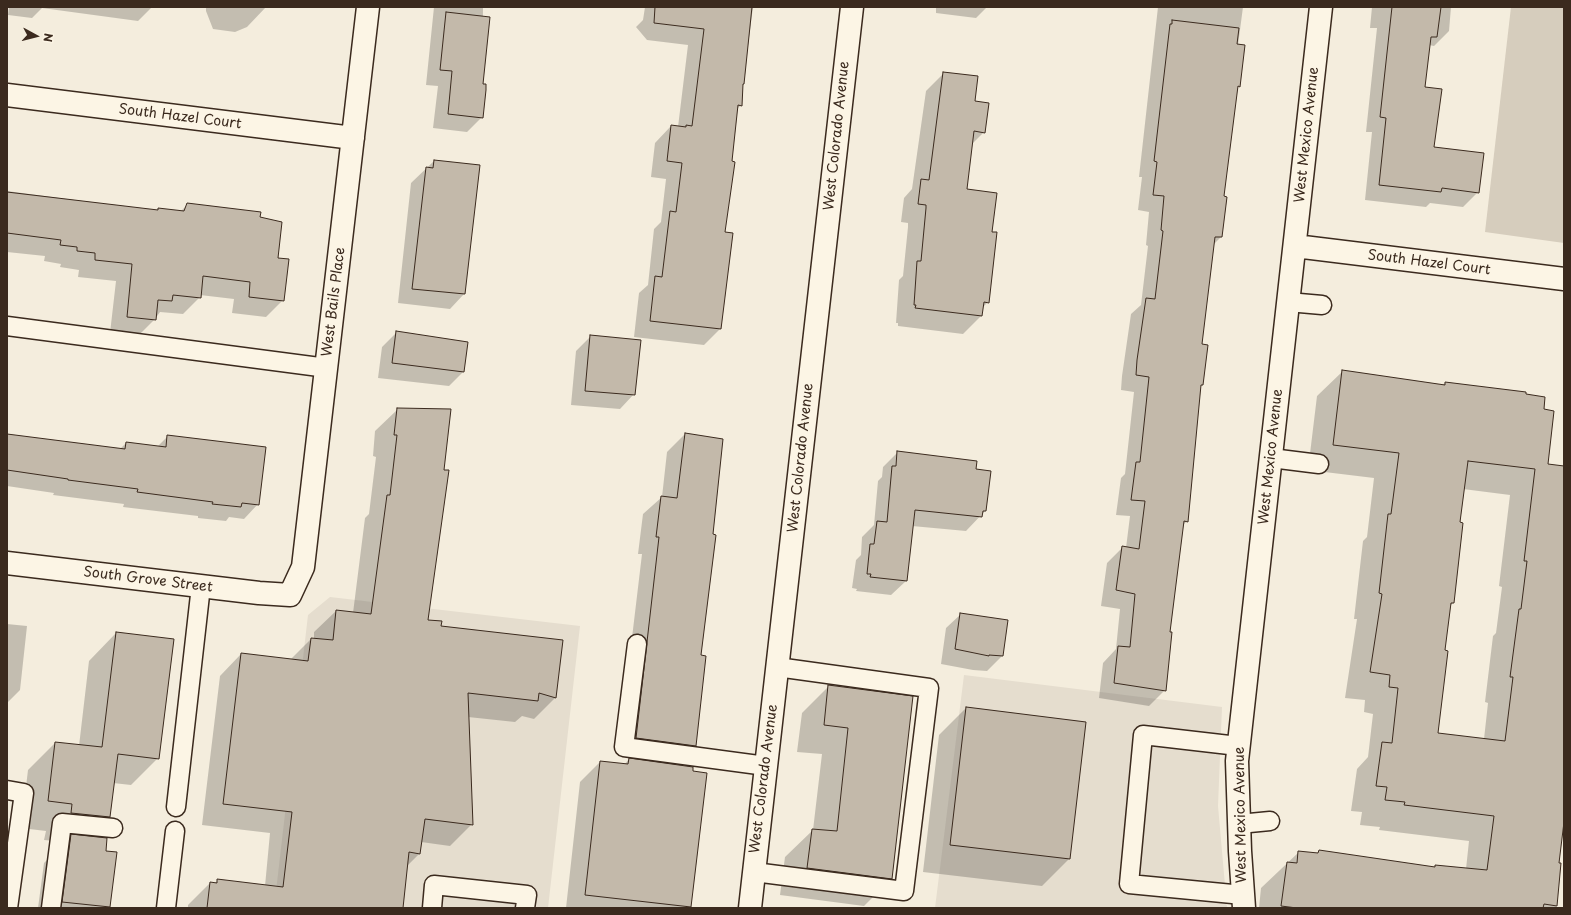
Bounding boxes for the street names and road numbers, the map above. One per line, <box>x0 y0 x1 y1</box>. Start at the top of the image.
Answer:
street label: West Colorado Avenue <box>821 60 853 212</box>
street label: West Mexico Avenue <box>1292 66 1322 204</box>
street label: South Hazel Court <box>118 101 242 133</box>
street label: West Bails Place <box>319 246 349 358</box>
street label: South Hazel Court <box>1367 247 1491 279</box>
street label: West Colorado Avenue <box>785 382 817 534</box>
street label: West Mexico Avenue <box>1256 388 1286 526</box>
street label: South Grove Street <box>82 564 214 596</box>
street label: West Colorado Avenue <box>747 703 781 855</box>
street label: West Mexico Avenue <box>1231 747 1251 883</box>

